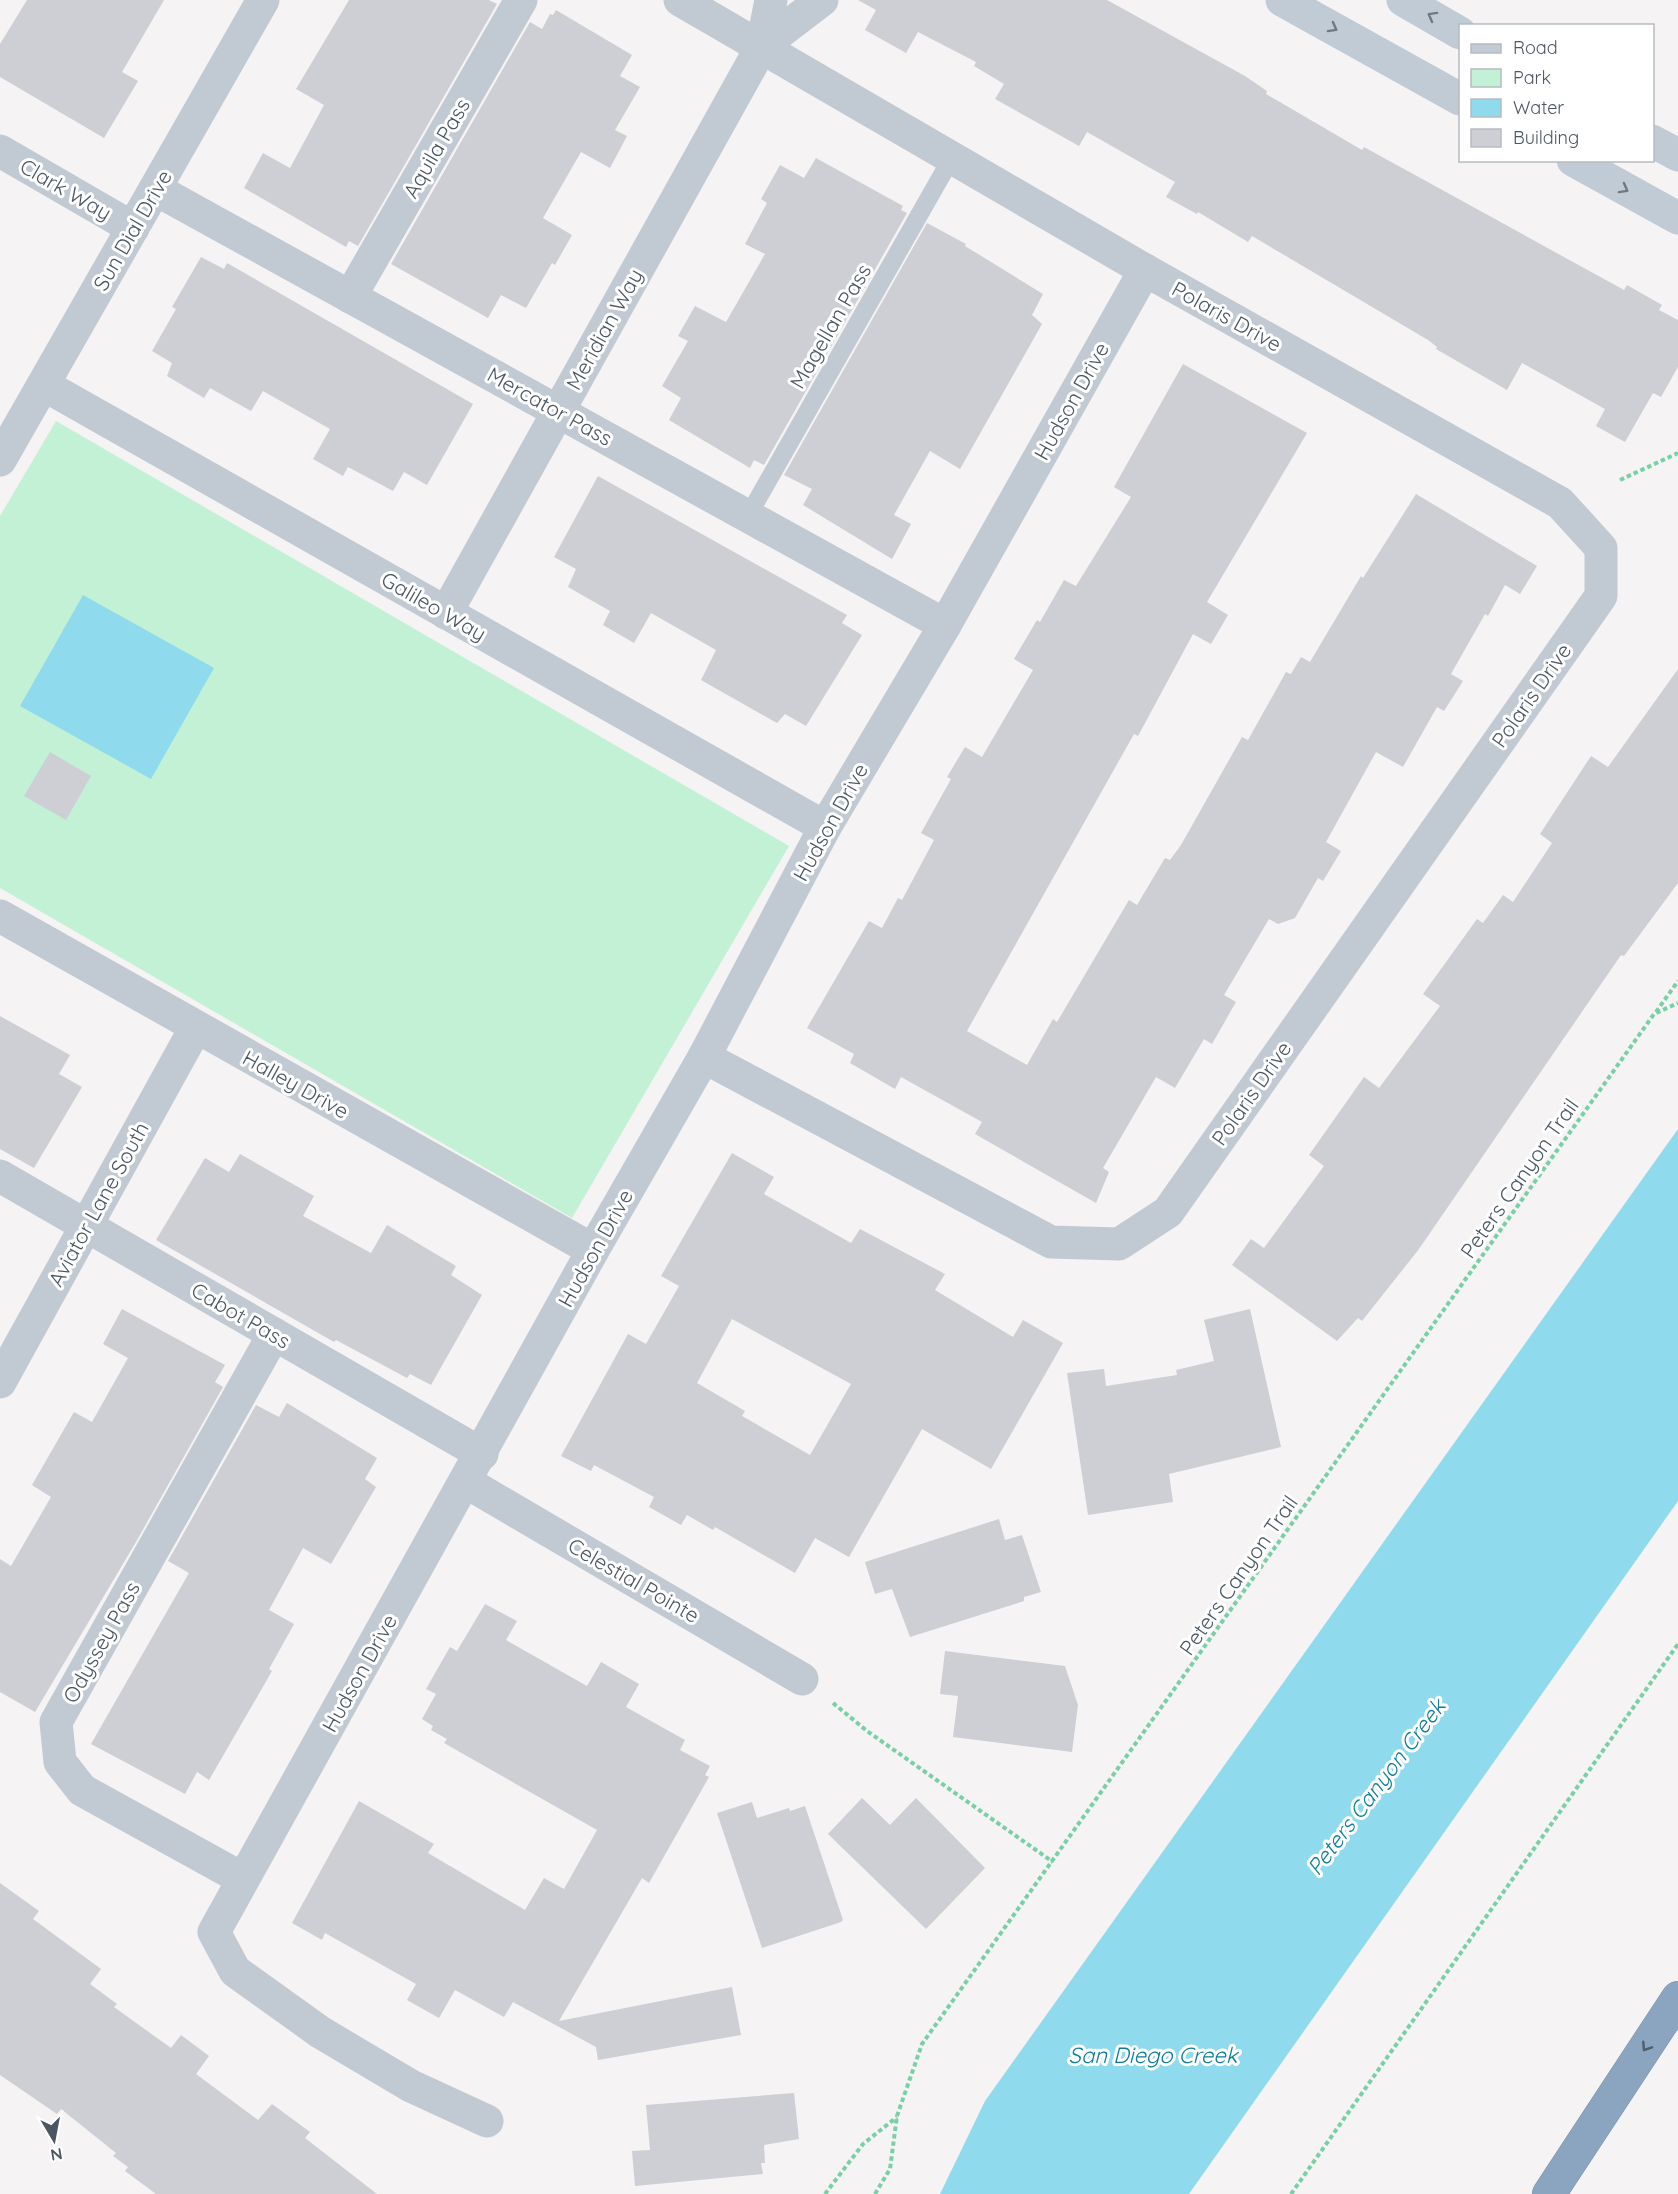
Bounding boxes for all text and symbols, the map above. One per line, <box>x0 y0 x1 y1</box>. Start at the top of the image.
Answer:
one-way arrow <box>1427 12 1438 23</box>
one-way arrow <box>1327 21 1337 32</box>
legend <box>1459 24 1654 162</box>
text: Road <box>1513 36 1558 59</box>
text: Park <box>1513 66 1551 89</box>
street label: Aquila Pass <box>397 93 475 203</box>
text: Water <box>1513 96 1564 119</box>
text: Building <box>1513 126 1579 149</box>
street label: Clark Way <box>16 152 116 226</box>
street label: Sun Dial Drive <box>87 165 177 295</box>
one-way arrow <box>1618 182 1628 193</box>
street label: Magellan Pass <box>784 259 876 393</box>
street label: Meridian Way <box>560 264 648 394</box>
street label: Polaris Drive <box>1168 275 1286 357</box>
street label: Hudson Drive <box>1028 338 1114 464</box>
street label: Mercator Pass <box>483 361 617 451</box>
street label: Galileo Way <box>377 566 491 646</box>
street label: Polaris Drive <box>1486 638 1576 752</box>
street label: Hudson Drive <box>787 759 873 885</box>
street label: Polaris Drive <box>1206 1036 1296 1150</box>
street label: Halley Drive <box>238 1044 354 1124</box>
street label: Peters Canyon Trail <box>1454 1093 1584 1263</box>
street label: Aviator Lane South <box>42 1117 154 1291</box>
street label: Hudson Drive <box>552 1185 638 1311</box>
street label: Cabot Pass <box>187 1276 295 1354</box>
street label: Peters Canyon Trail <box>1173 1490 1303 1660</box>
street label: Celestial Pointe <box>564 1532 704 1628</box>
street label: Odyssey Pass <box>57 1577 145 1707</box>
street label: Hudson Drive <box>316 1610 402 1736</box>
water label: Peters Canyon Creek <box>1301 1692 1453 1881</box>
one-way arrow <box>1642 2040 1653 2051</box>
water label: San Diego Creek <box>1069 2041 1240 2069</box>
north arrow <box>24 2110 84 2170</box>
text: N <box>49 2144 64 2166</box>

